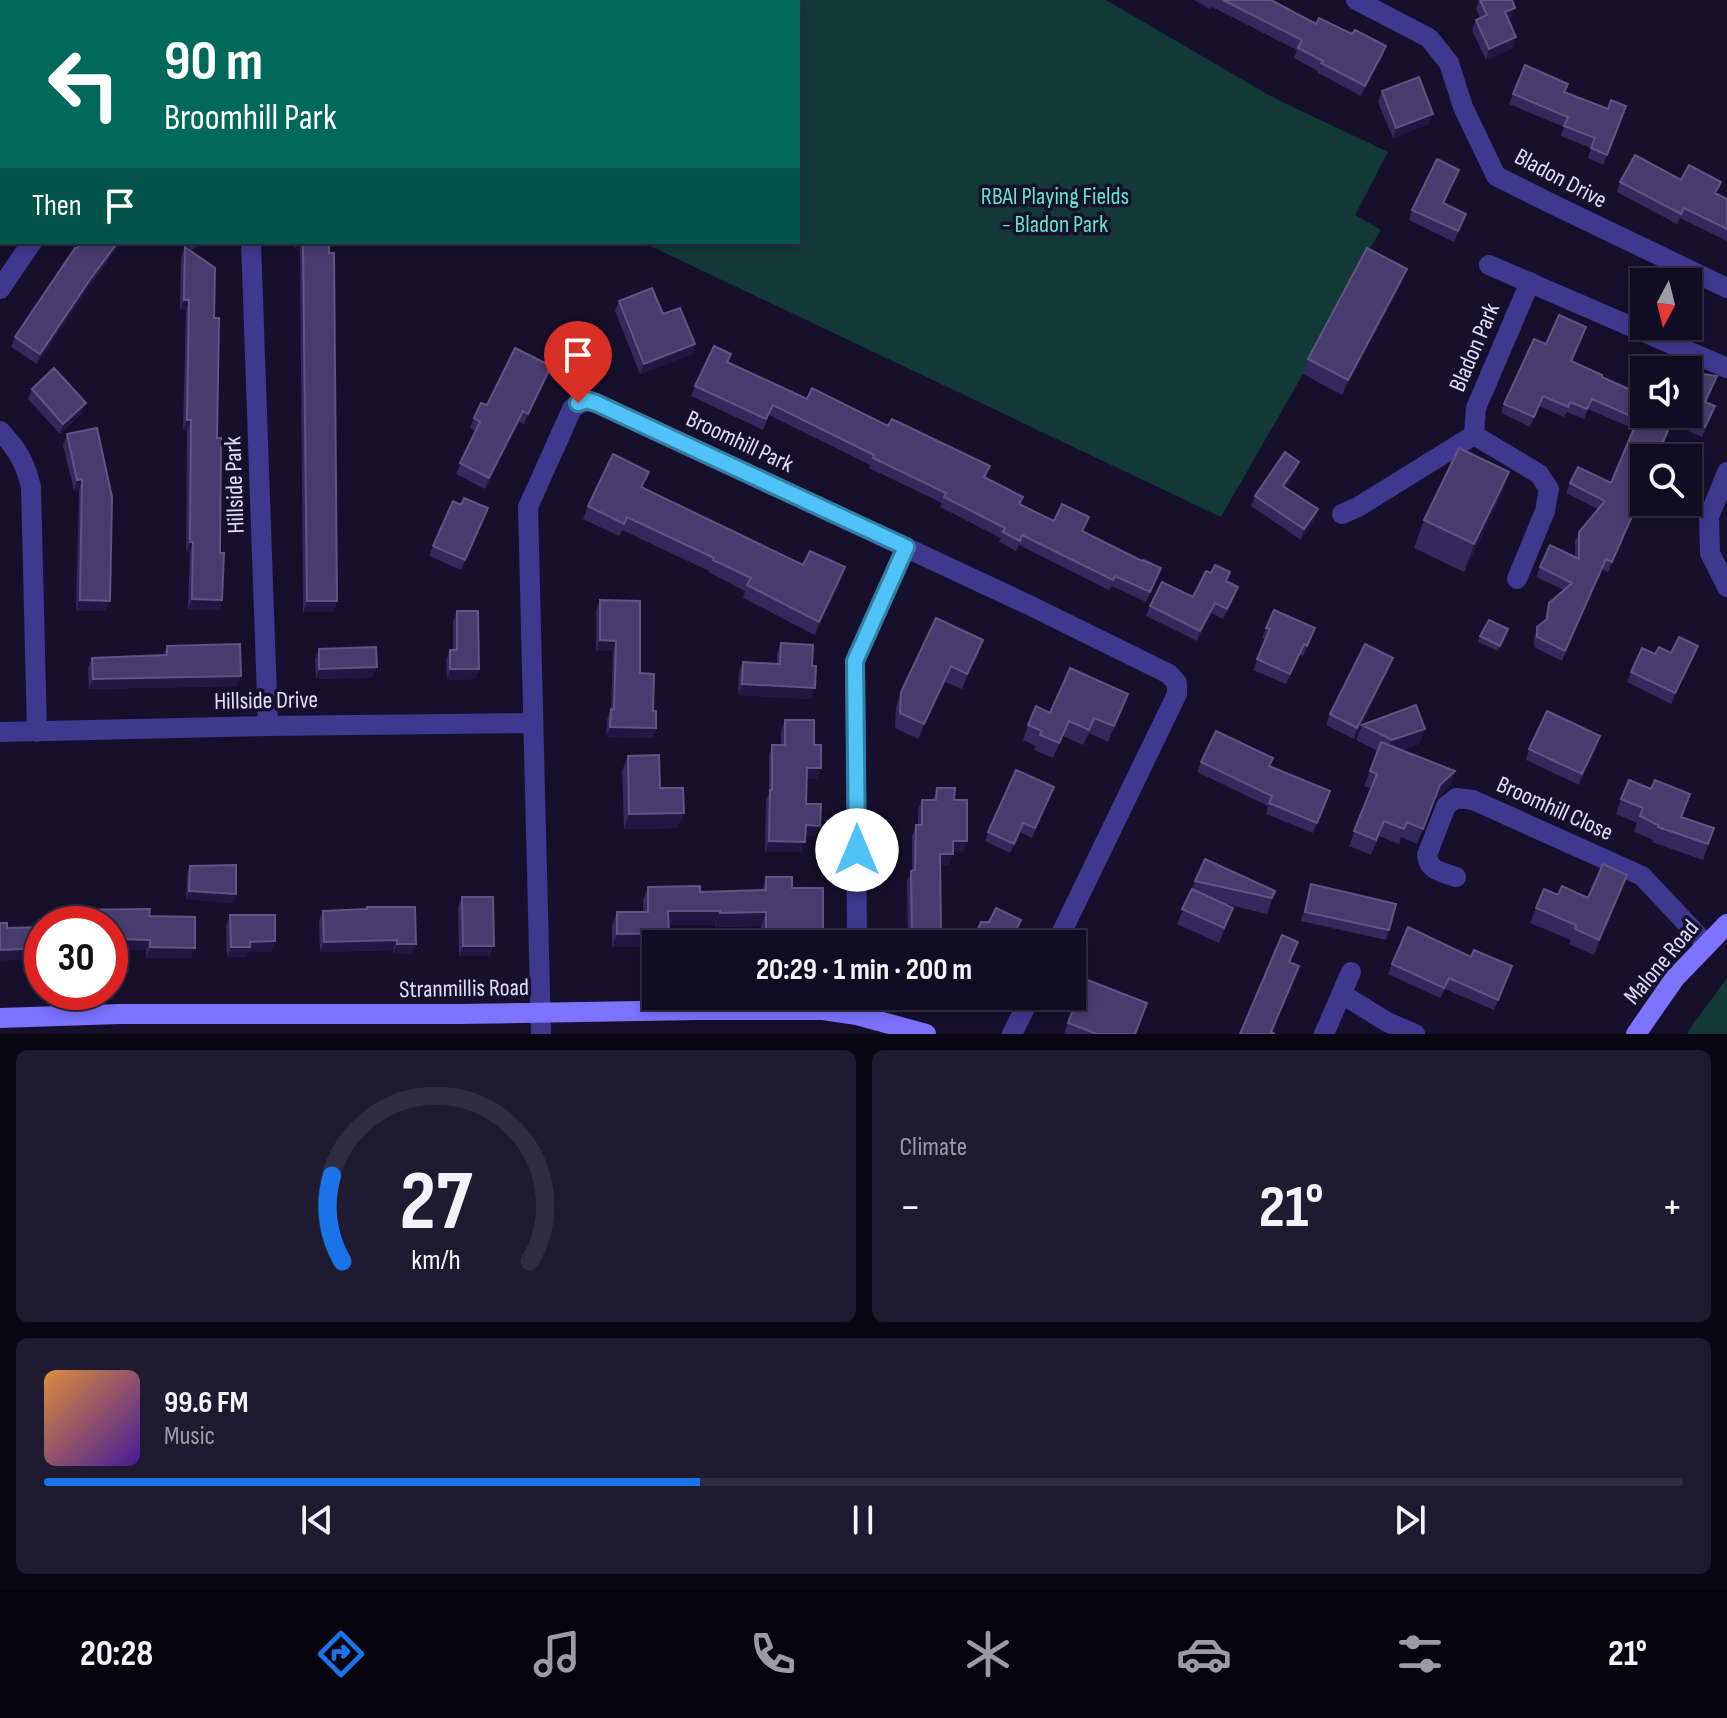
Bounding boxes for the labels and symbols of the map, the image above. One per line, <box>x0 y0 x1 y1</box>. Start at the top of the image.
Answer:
street label: Bladon Drive <box>1510 142 1612 215</box>
park label: RBAI Playing Fields - Bladon Park <box>981 182 1129 239</box>
north arrow <box>1630 268 1702 340</box>
street label: Bladon Park <box>1443 298 1506 396</box>
pin <box>544 321 612 403</box>
street label: Broomhill Park <box>681 404 798 479</box>
street label: Hillside Park <box>218 436 251 534</box>
street label: Hillside Drive <box>214 685 318 716</box>
street label: Broomhill Close <box>1492 770 1617 847</box>
position arrow <box>815 808 899 892</box>
speed limit sign: 30 <box>24 906 128 1010</box>
street label: Malone Road <box>1618 914 1705 1011</box>
street label: Stranmillis Road <box>399 973 529 1004</box>

